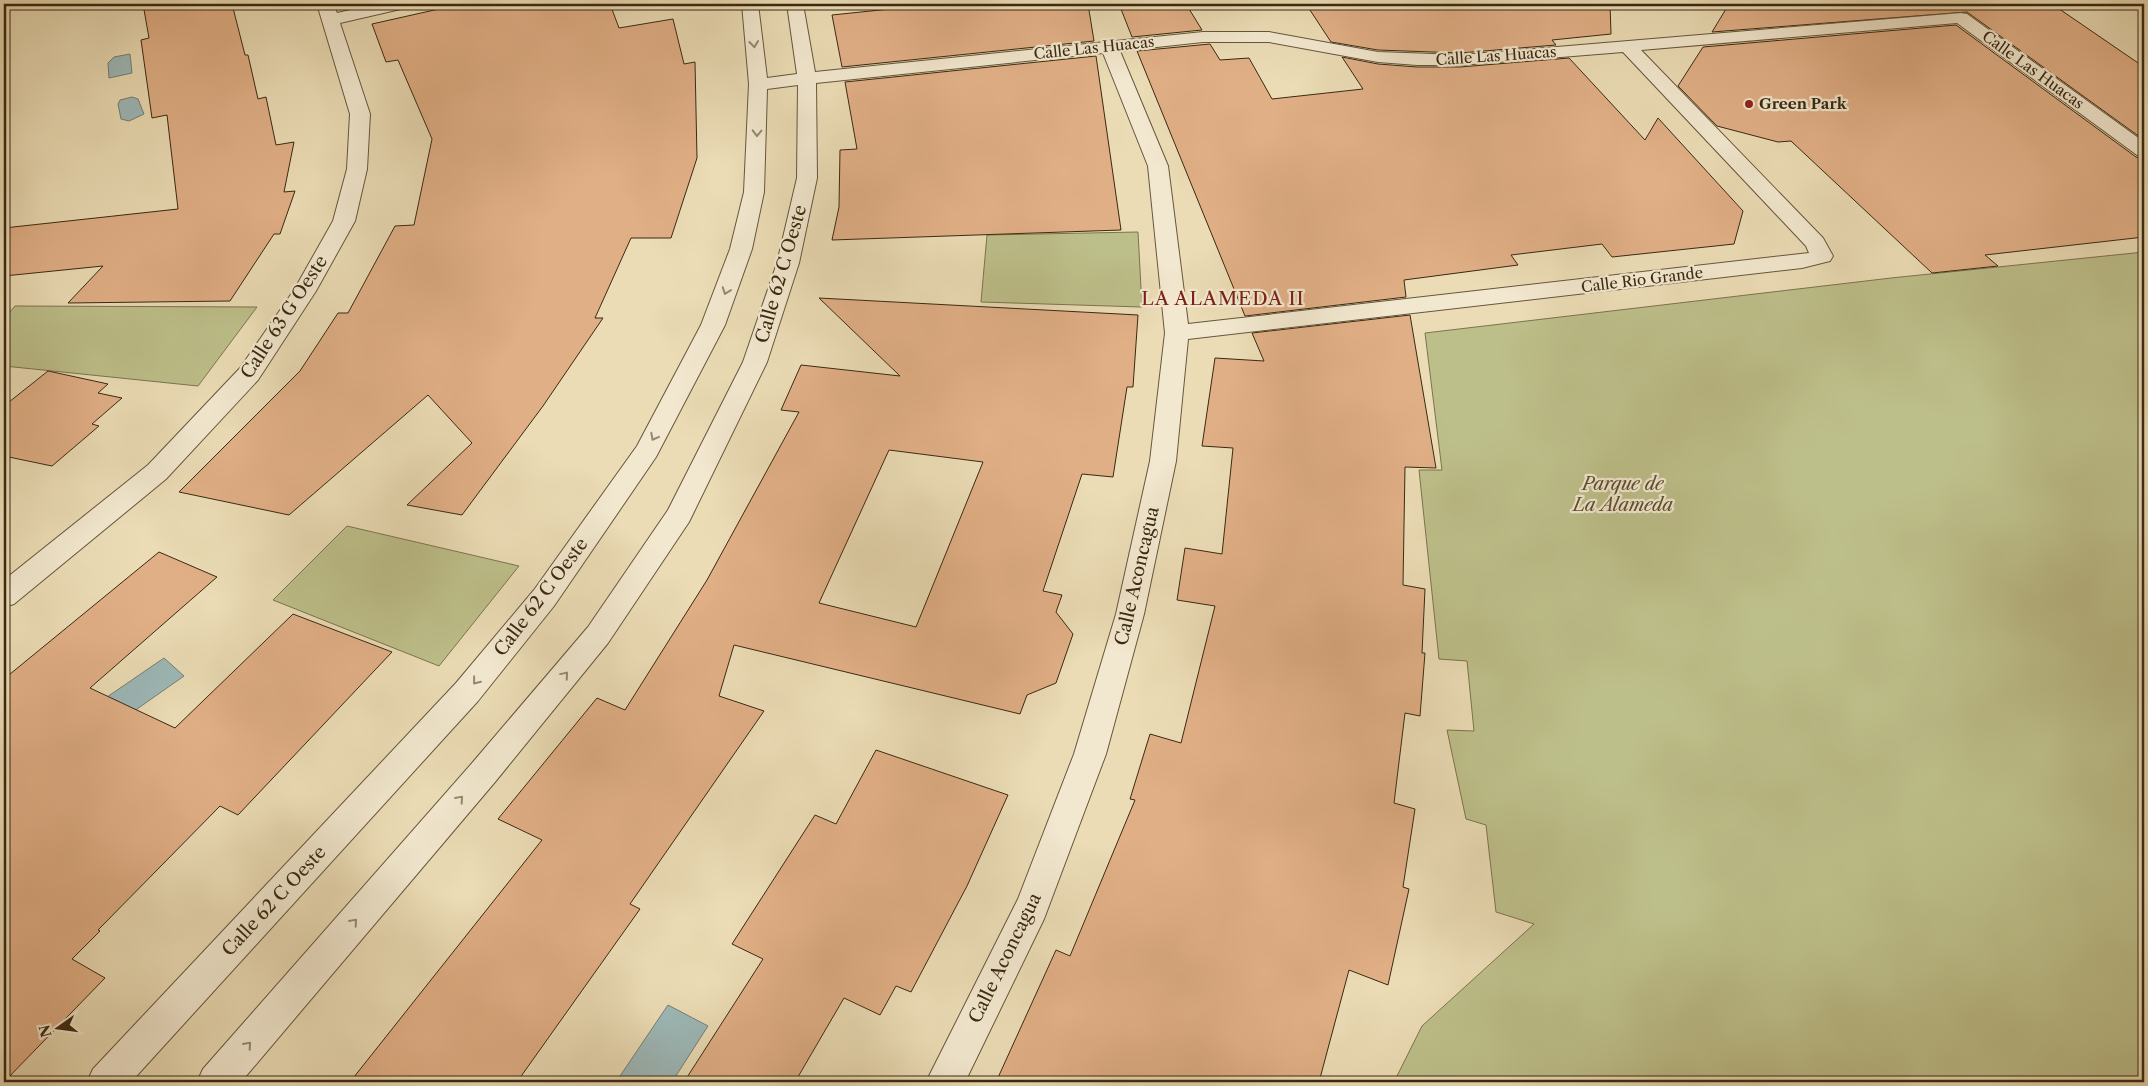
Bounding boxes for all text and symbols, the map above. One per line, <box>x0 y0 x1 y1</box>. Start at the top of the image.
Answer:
street label: Calle Las Huacas <box>1979 26 2088 113</box>
street label: Calle Las Huacas <box>1033 32 1155 63</box>
one-way arrow <box>748 40 759 48</box>
street label: Calle Las Huacas <box>1435 42 1557 69</box>
place label: Green Park <box>1759 94 1848 113</box>
marker: Green Park <box>1743 98 1755 110</box>
one-way arrow <box>752 130 762 137</box>
street label: Calle 62 C Oeste <box>751 202 811 346</box>
street label: Calle 63 G Oeste <box>236 251 332 383</box>
street label: Calle Rio Grande <box>1580 263 1704 296</box>
one-way arrow <box>722 286 732 295</box>
district label: LA ALAMEDA II <box>1141 287 1305 310</box>
one-way arrow <box>650 432 660 441</box>
park label: Parque de La Alameda <box>1571 473 1673 516</box>
street label: Calle Aconcagua <box>1110 504 1164 648</box>
street label: Calle 62 C Oeste <box>489 533 593 661</box>
one-way arrow <box>559 672 567 681</box>
one-way arrow <box>473 675 482 684</box>
one-way arrow <box>454 796 463 805</box>
street label: Calle 62 C Oeste <box>217 841 331 961</box>
street label: Calle Aconcagua <box>964 889 1046 1027</box>
one-way arrow <box>348 919 357 928</box>
north arrow <box>32 1004 82 1054</box>
text: N <box>35 1023 56 1039</box>
one-way arrow <box>242 1042 251 1051</box>

